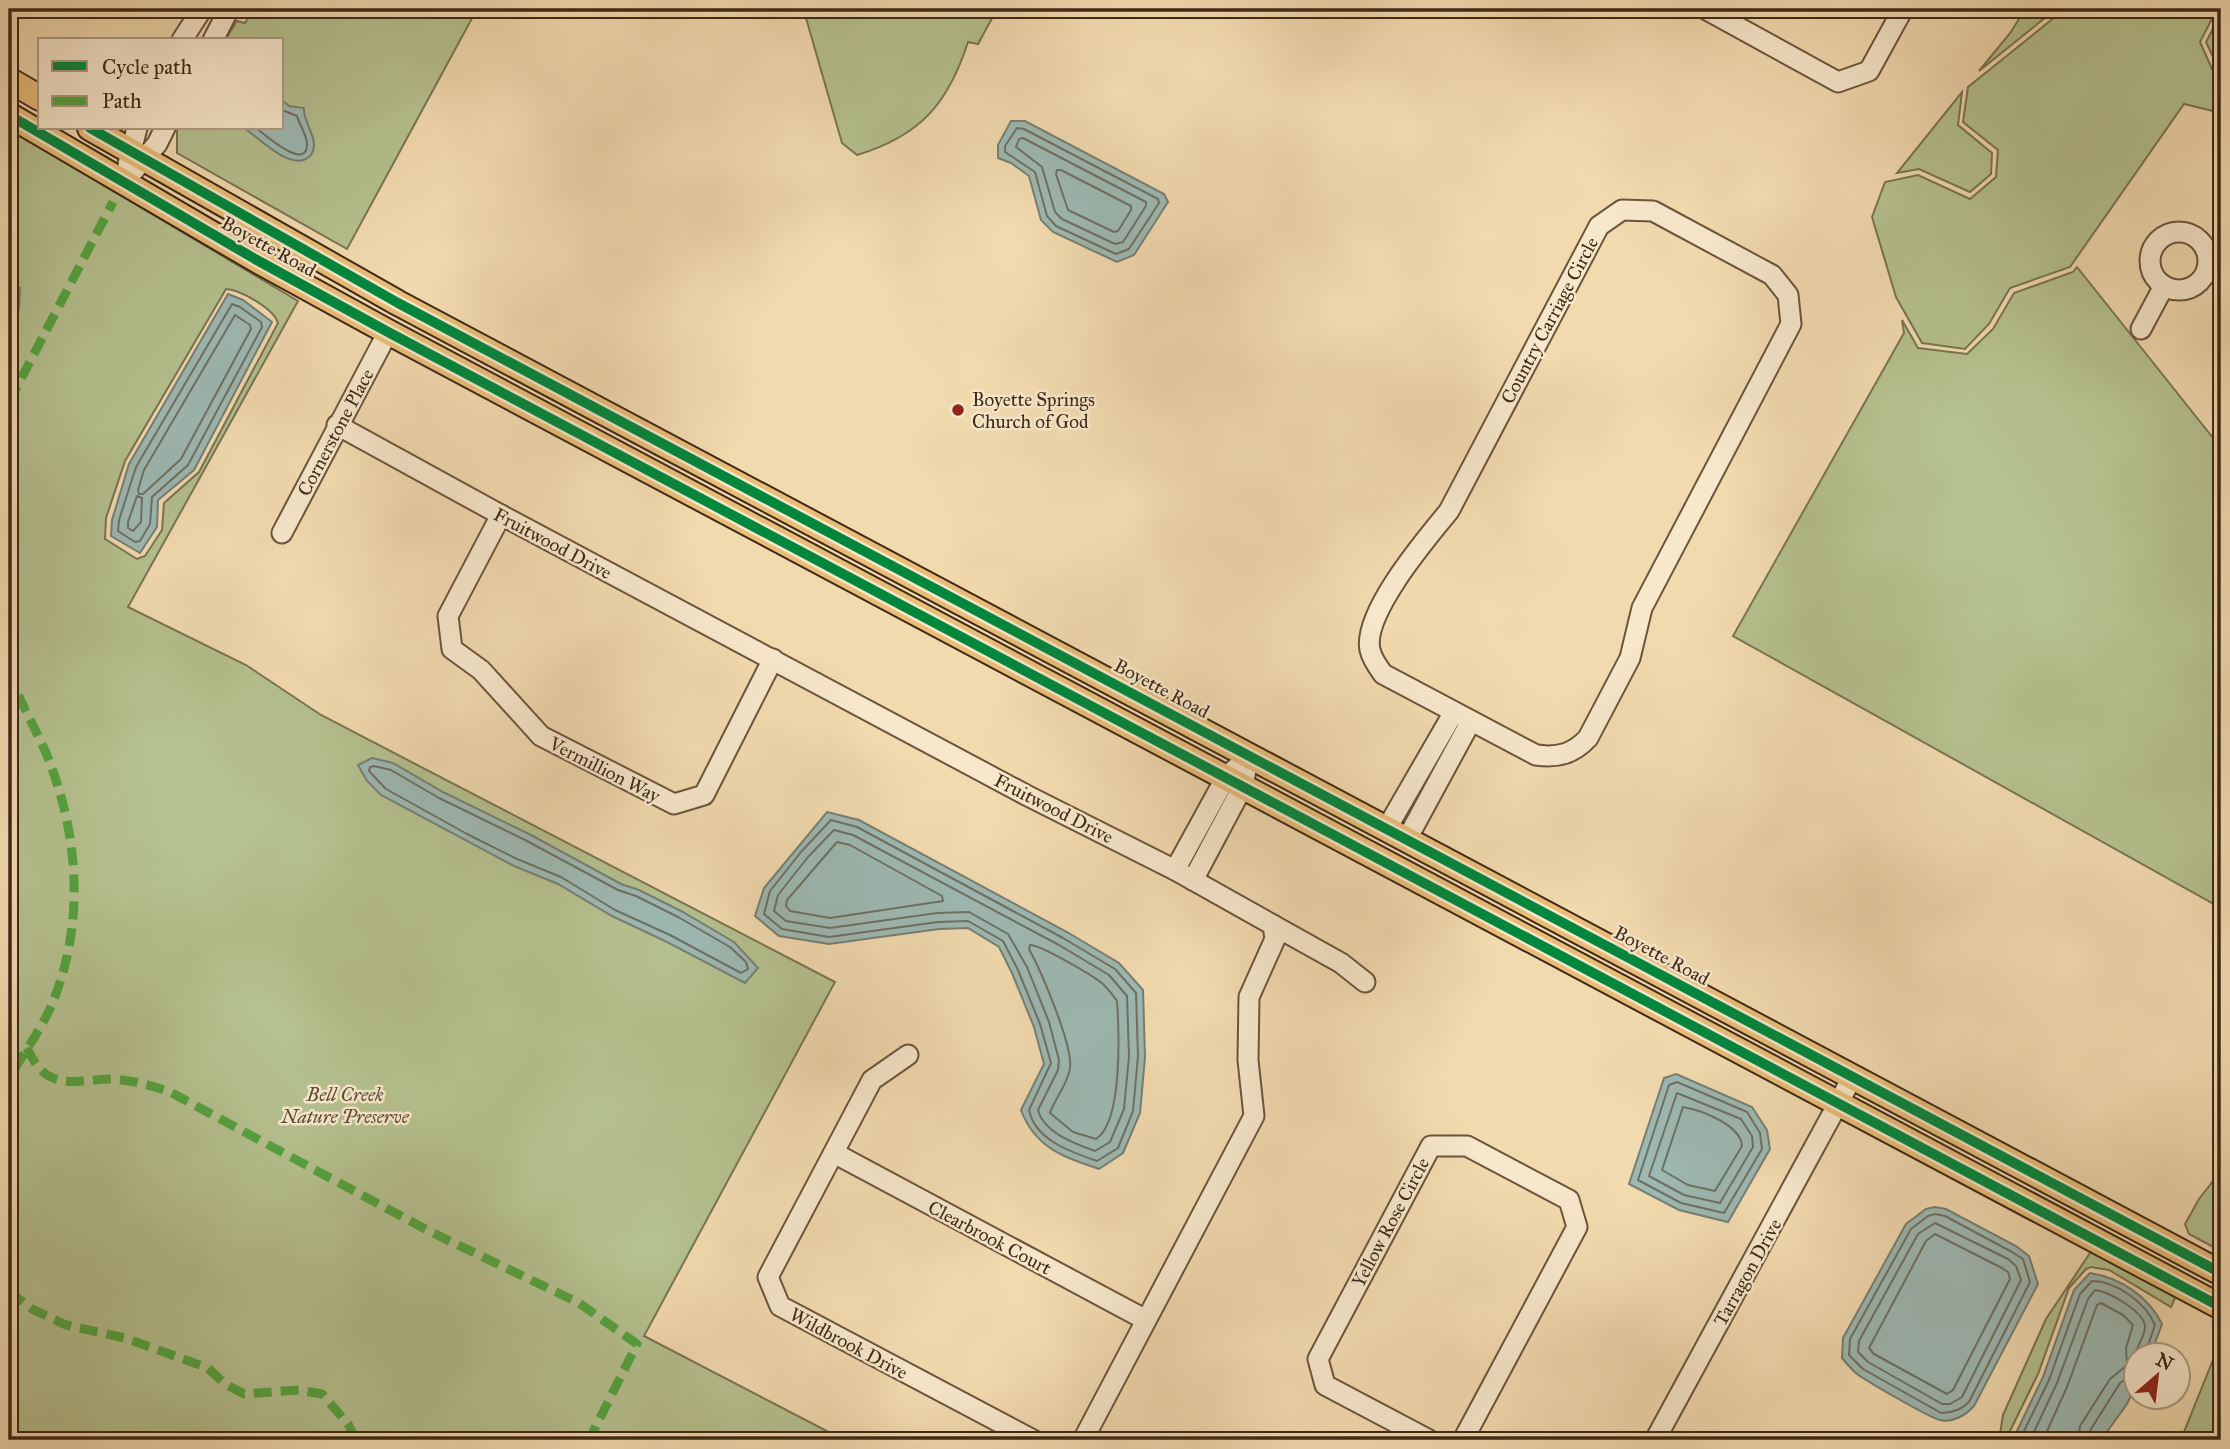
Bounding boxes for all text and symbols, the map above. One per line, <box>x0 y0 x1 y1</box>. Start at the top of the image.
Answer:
legend <box>38 38 284 130</box>
text: Cycle path <box>102 54 193 80</box>
text: Path <box>102 88 142 114</box>
street label: Boyette Road <box>217 211 321 282</box>
street label: Country Carriage Circle <box>1496 233 1604 408</box>
street label: Cornerstone Place <box>292 365 379 500</box>
place label: Boyette Springs Church of God <box>972 388 1095 433</box>
marker: Boyette Springs Church of God <box>950 402 966 418</box>
street label: Fruitwood Drive <box>490 503 616 584</box>
street label: Boyette Road <box>1110 654 1214 723</box>
street label: Vermillion Way <box>545 731 665 808</box>
street label: Fruitwood Drive <box>990 769 1117 848</box>
street label: Boyette Road <box>1610 921 1714 990</box>
park label: Bell Creek Nature Preserve <box>280 1083 410 1128</box>
street label: Yellow Rose Circle <box>1347 1154 1434 1291</box>
street label: Clearbrook Court <box>924 1195 1056 1280</box>
street label: Tarragon Drive <box>1709 1215 1787 1330</box>
street label: Wildbrook Drive <box>786 1303 912 1384</box>
north arrow <box>2122 1340 2192 1410</box>
text: N <box>2152 1347 2177 1375</box>

